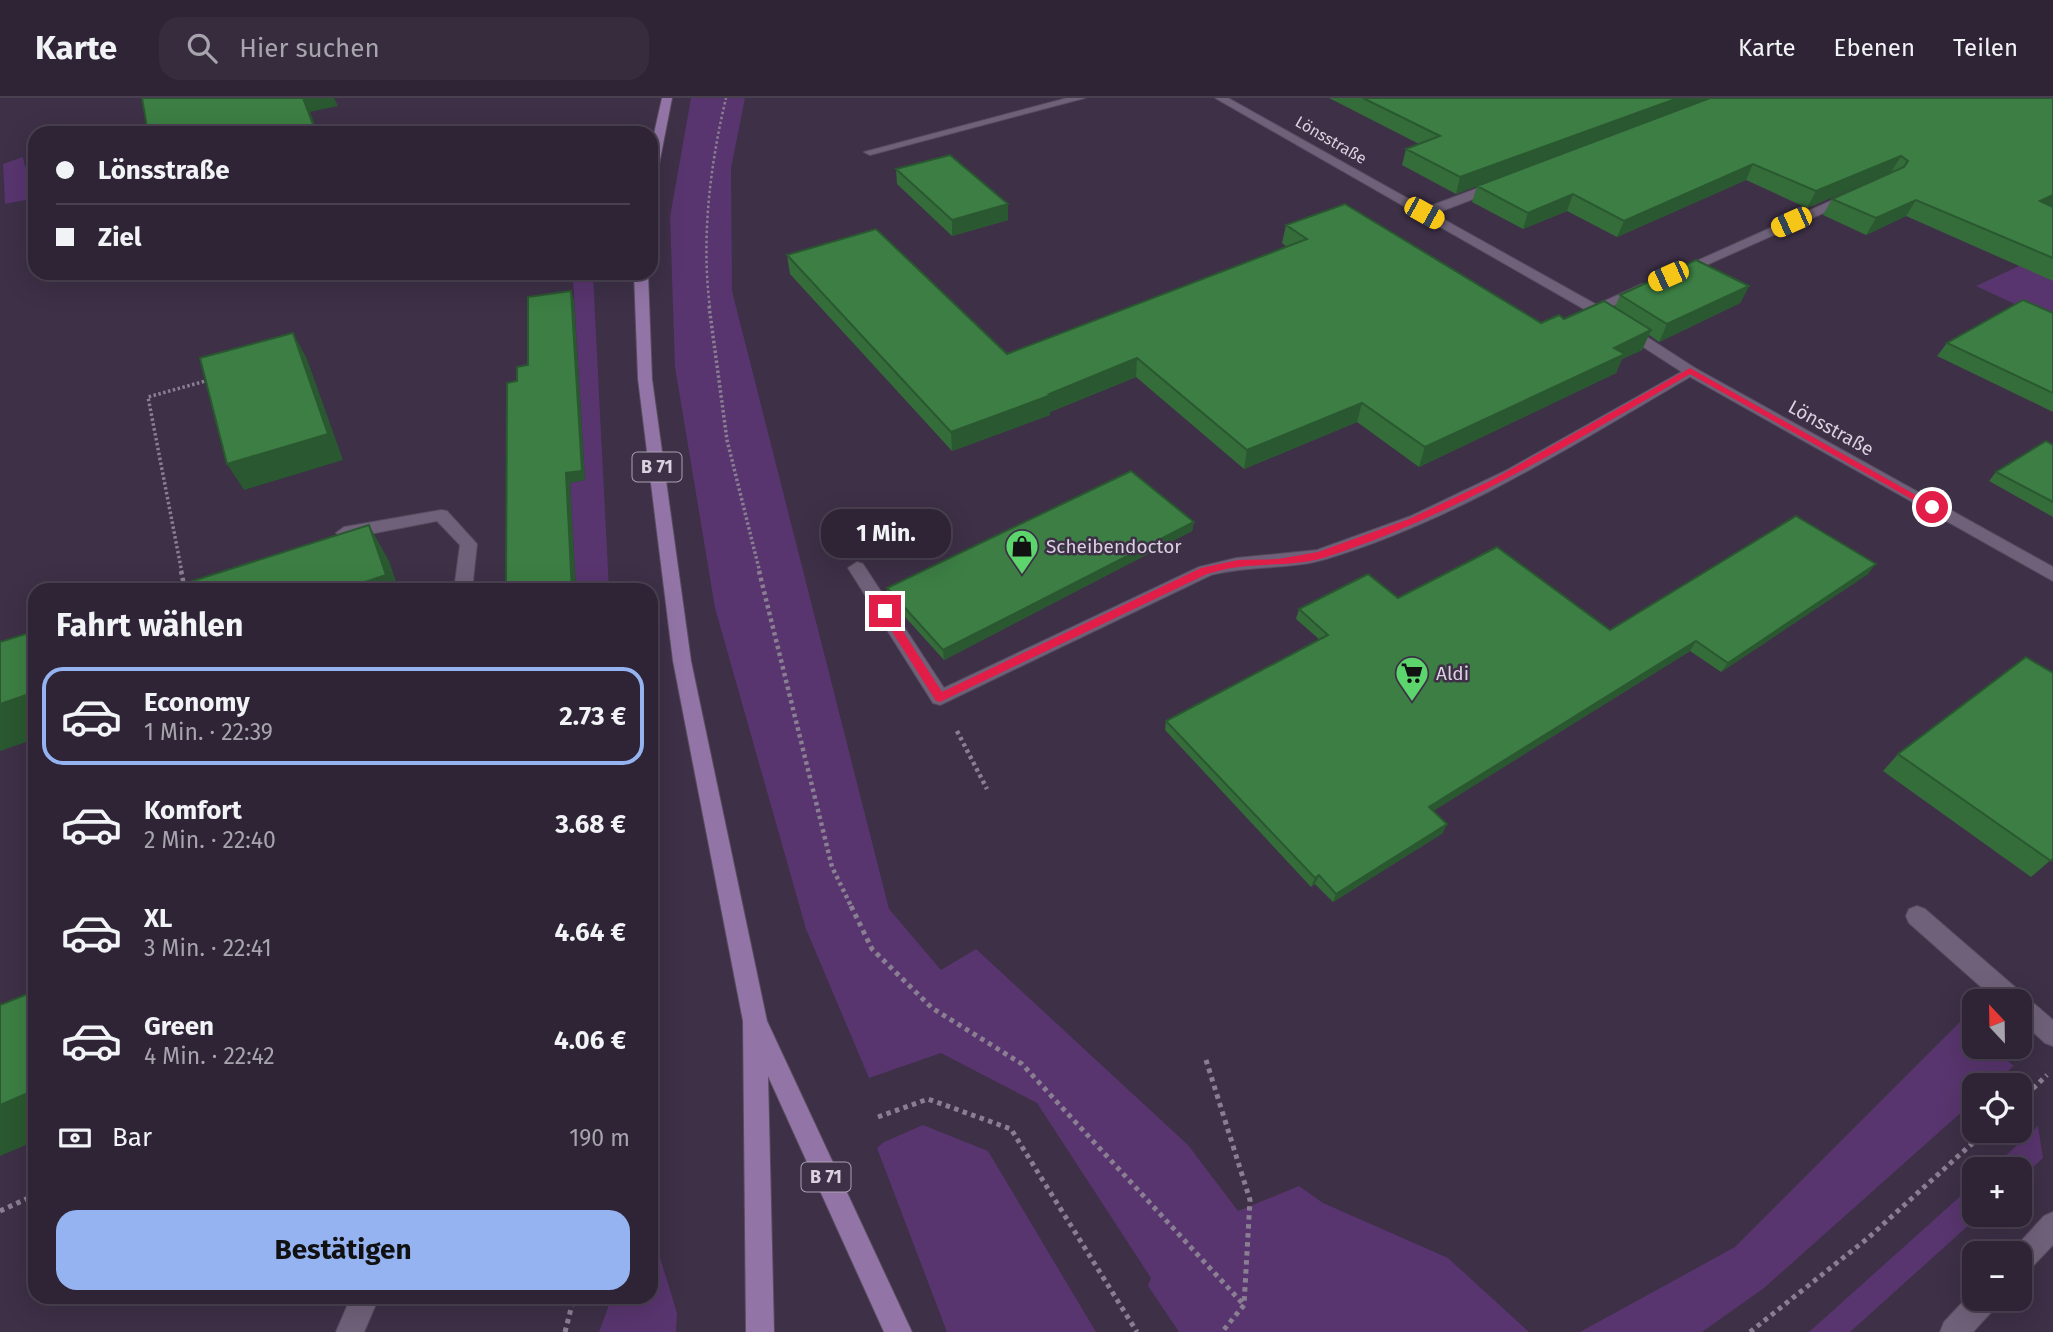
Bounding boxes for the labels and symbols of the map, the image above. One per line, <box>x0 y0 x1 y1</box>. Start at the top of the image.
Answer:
street label: Lönsstraße <box>1292 112 1370 168</box>
car <box>1401 194 1448 232</box>
car <box>1768 204 1815 240</box>
car <box>1645 258 1692 294</box>
street label: Lönsstraße <box>1784 395 1878 461</box>
road number: B 71 <box>632 452 682 482</box>
route start <box>1916 491 1948 523</box>
callout: 1 Min. <box>820 510 950 559</box>
shop icon: Scheibendoctor <box>1003 527 1041 576</box>
place label: Scheibendoctor <box>1046 535 1182 558</box>
route end <box>869 595 901 627</box>
supermarket icon: Aldi <box>1393 654 1431 703</box>
place label: Aldi <box>1436 662 1469 685</box>
north arrow <box>1962 989 2032 1059</box>
road number: B 71 <box>802 1162 850 1192</box>

